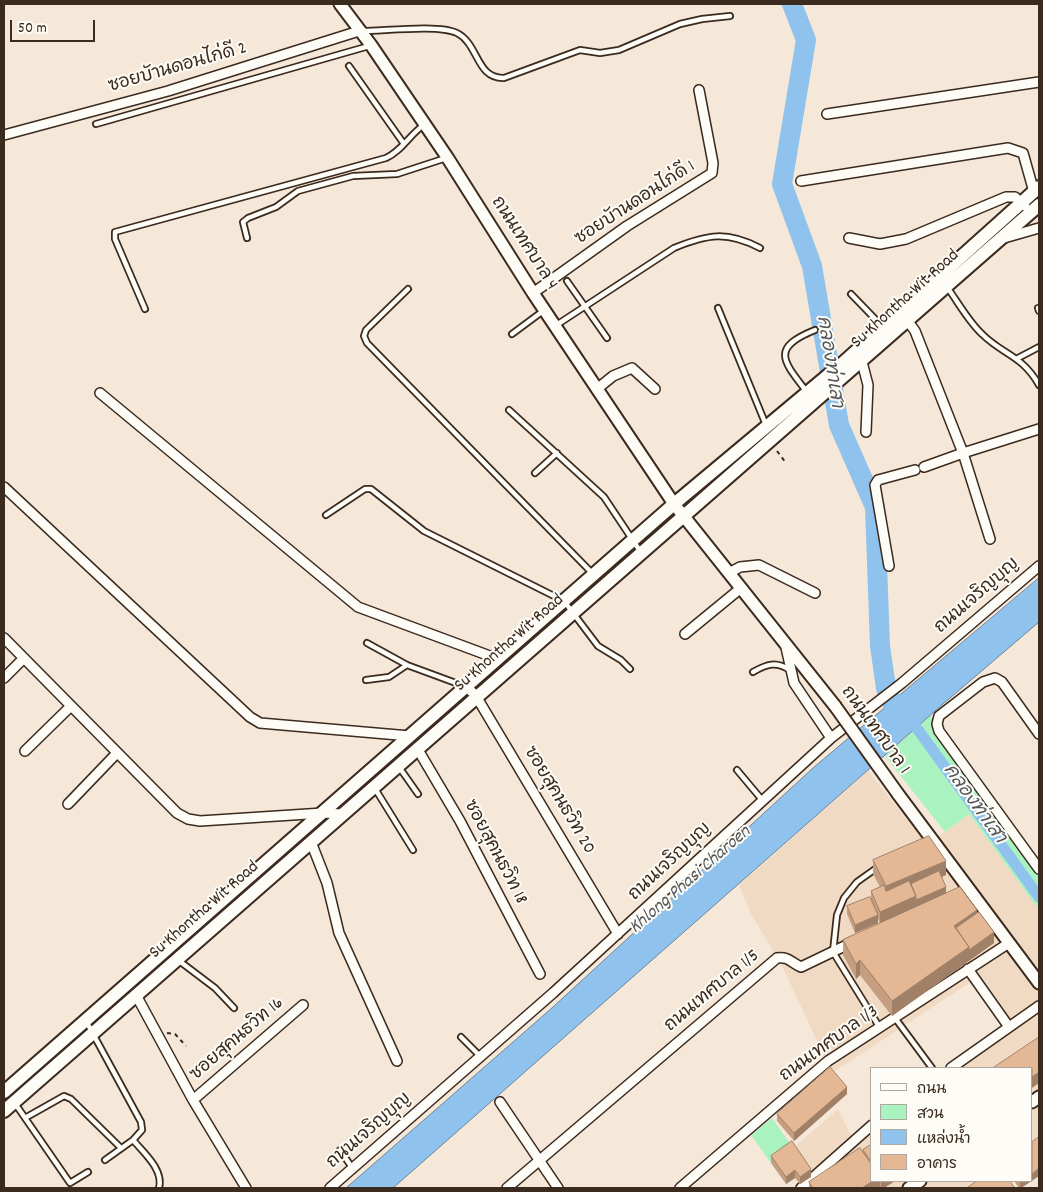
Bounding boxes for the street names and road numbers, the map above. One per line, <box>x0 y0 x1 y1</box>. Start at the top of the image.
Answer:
street label: ซอยบัานดอนไก่ดี 2 <box>106 39 250 99</box>
street label: ซอยบัานดอนไก่ดี 1 <box>572 157 700 251</box>
street label: ถนนเทศบาล 4 <box>485 193 561 295</box>
street label: Su Khontha Wit Road <box>847 246 965 354</box>
street label: ถนนเจริญบุญ <box>931 554 1025 640</box>
street label: Su Khontha Wit Road <box>451 591 569 697</box>
street label: ถนนเทศบาล 1 <box>835 683 913 779</box>
street label: ซอยสุคนธวิท 20 <box>517 743 599 859</box>
street label: ซอยสุคนธวิท 18 <box>457 797 531 909</box>
street label: ถนนเจริญบุญ <box>625 819 717 907</box>
street label: Su Khontha Wit Road <box>146 858 264 964</box>
street label: ถนนเทศบาล 1/5 <box>661 946 765 1038</box>
street label: ซอยสุคนธวิท 16 <box>187 994 289 1086</box>
street label: ถนนเทศบาล 1/3 <box>776 1002 884 1088</box>
street label: ถนนเจริญบุญ <box>323 1089 417 1175</box>

